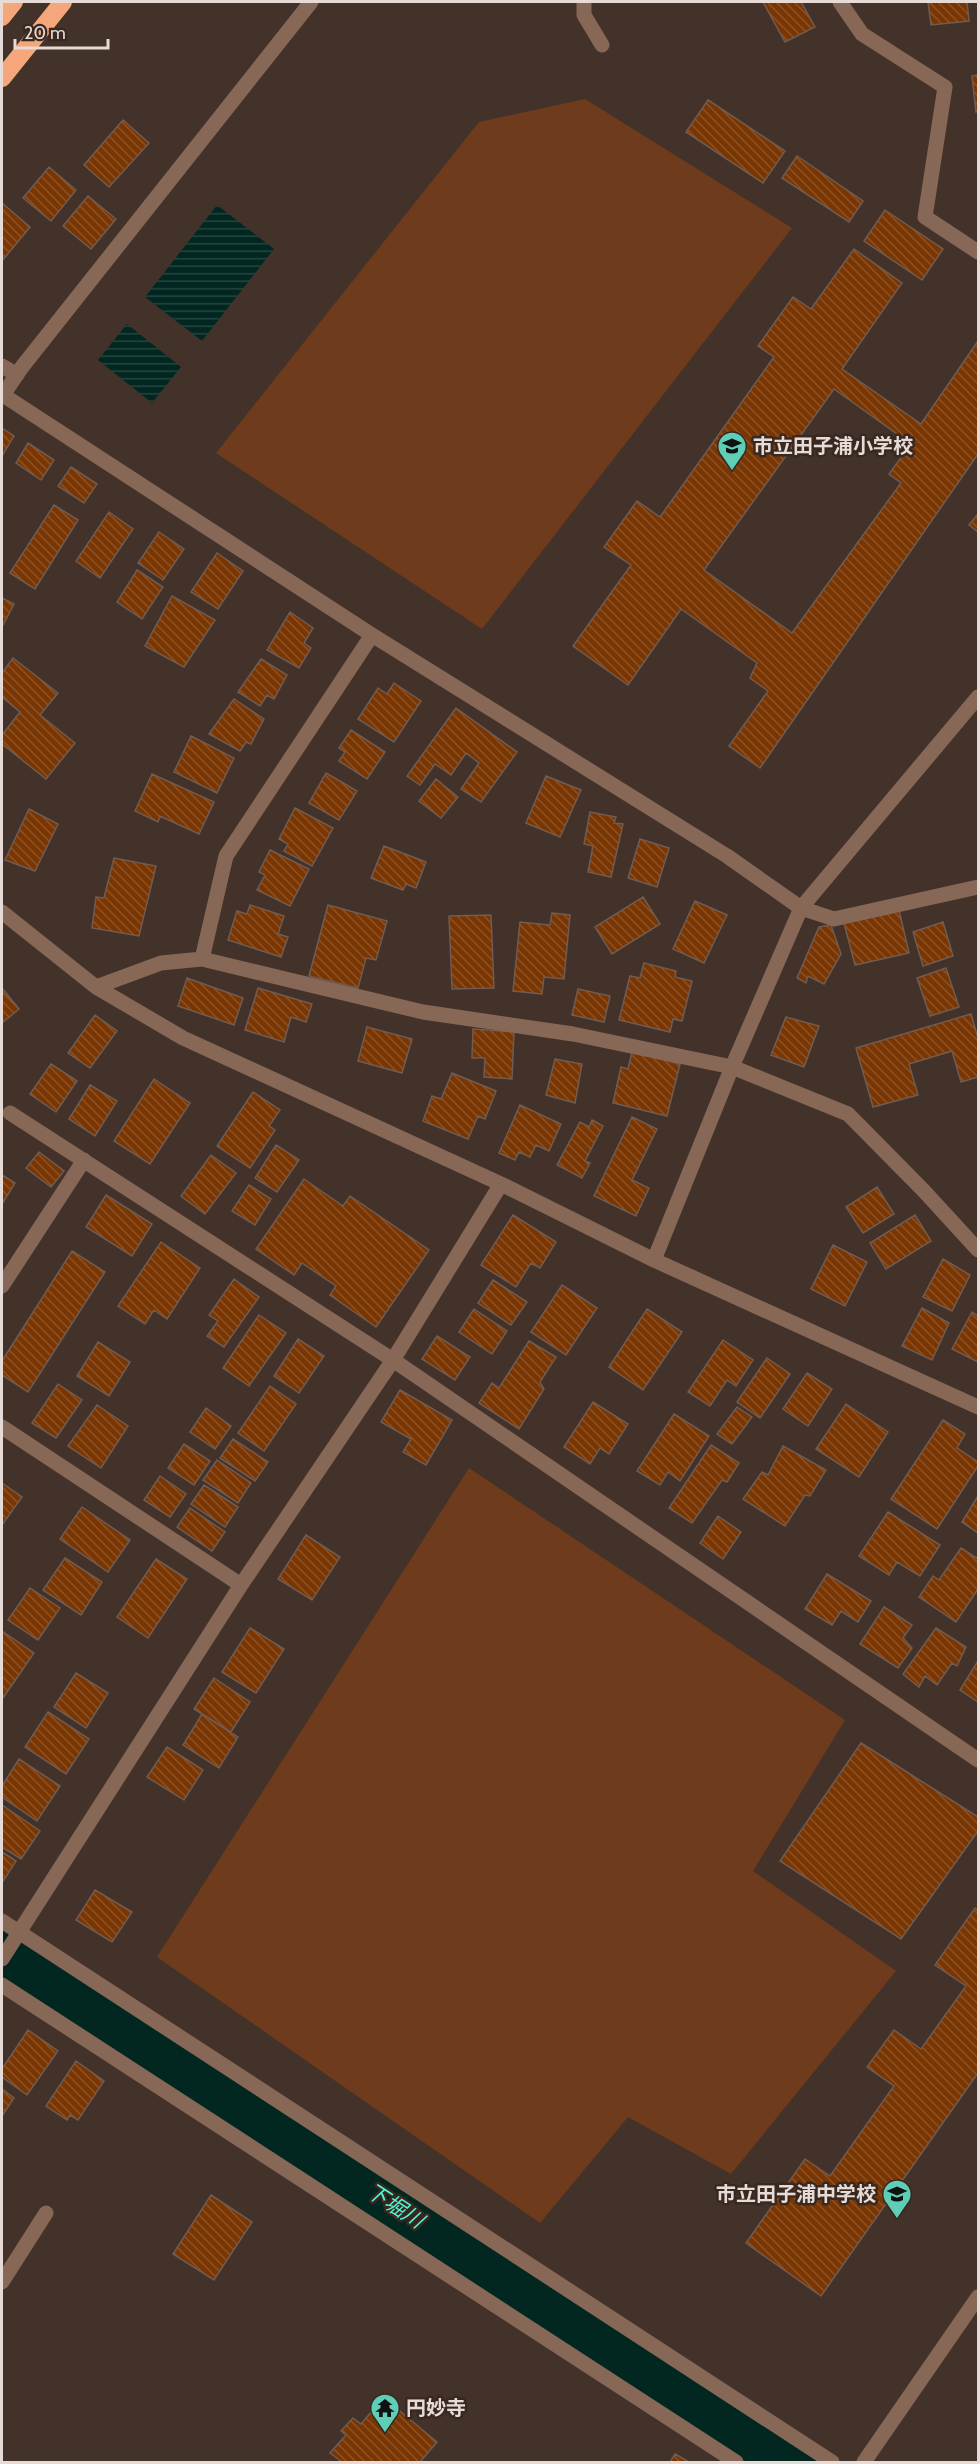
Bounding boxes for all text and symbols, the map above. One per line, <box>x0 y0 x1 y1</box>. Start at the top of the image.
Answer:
scale bar <box>15 12 108 50</box>
text: 20 m <box>24 22 66 44</box>
school or university icon: 市立田子浦小学校 <box>716 430 748 472</box>
place label: 市立田子浦小学校 <box>753 434 913 458</box>
water label: 下堀川 <box>362 2178 430 2234</box>
school or university icon: 市立田子浦中学校 <box>881 2178 913 2220</box>
place label: 市立田子浦中学校 <box>716 2182 876 2206</box>
temple icon: 円妙寺 <box>369 2392 401 2434</box>
place label: 円妙寺 <box>406 2396 466 2420</box>

